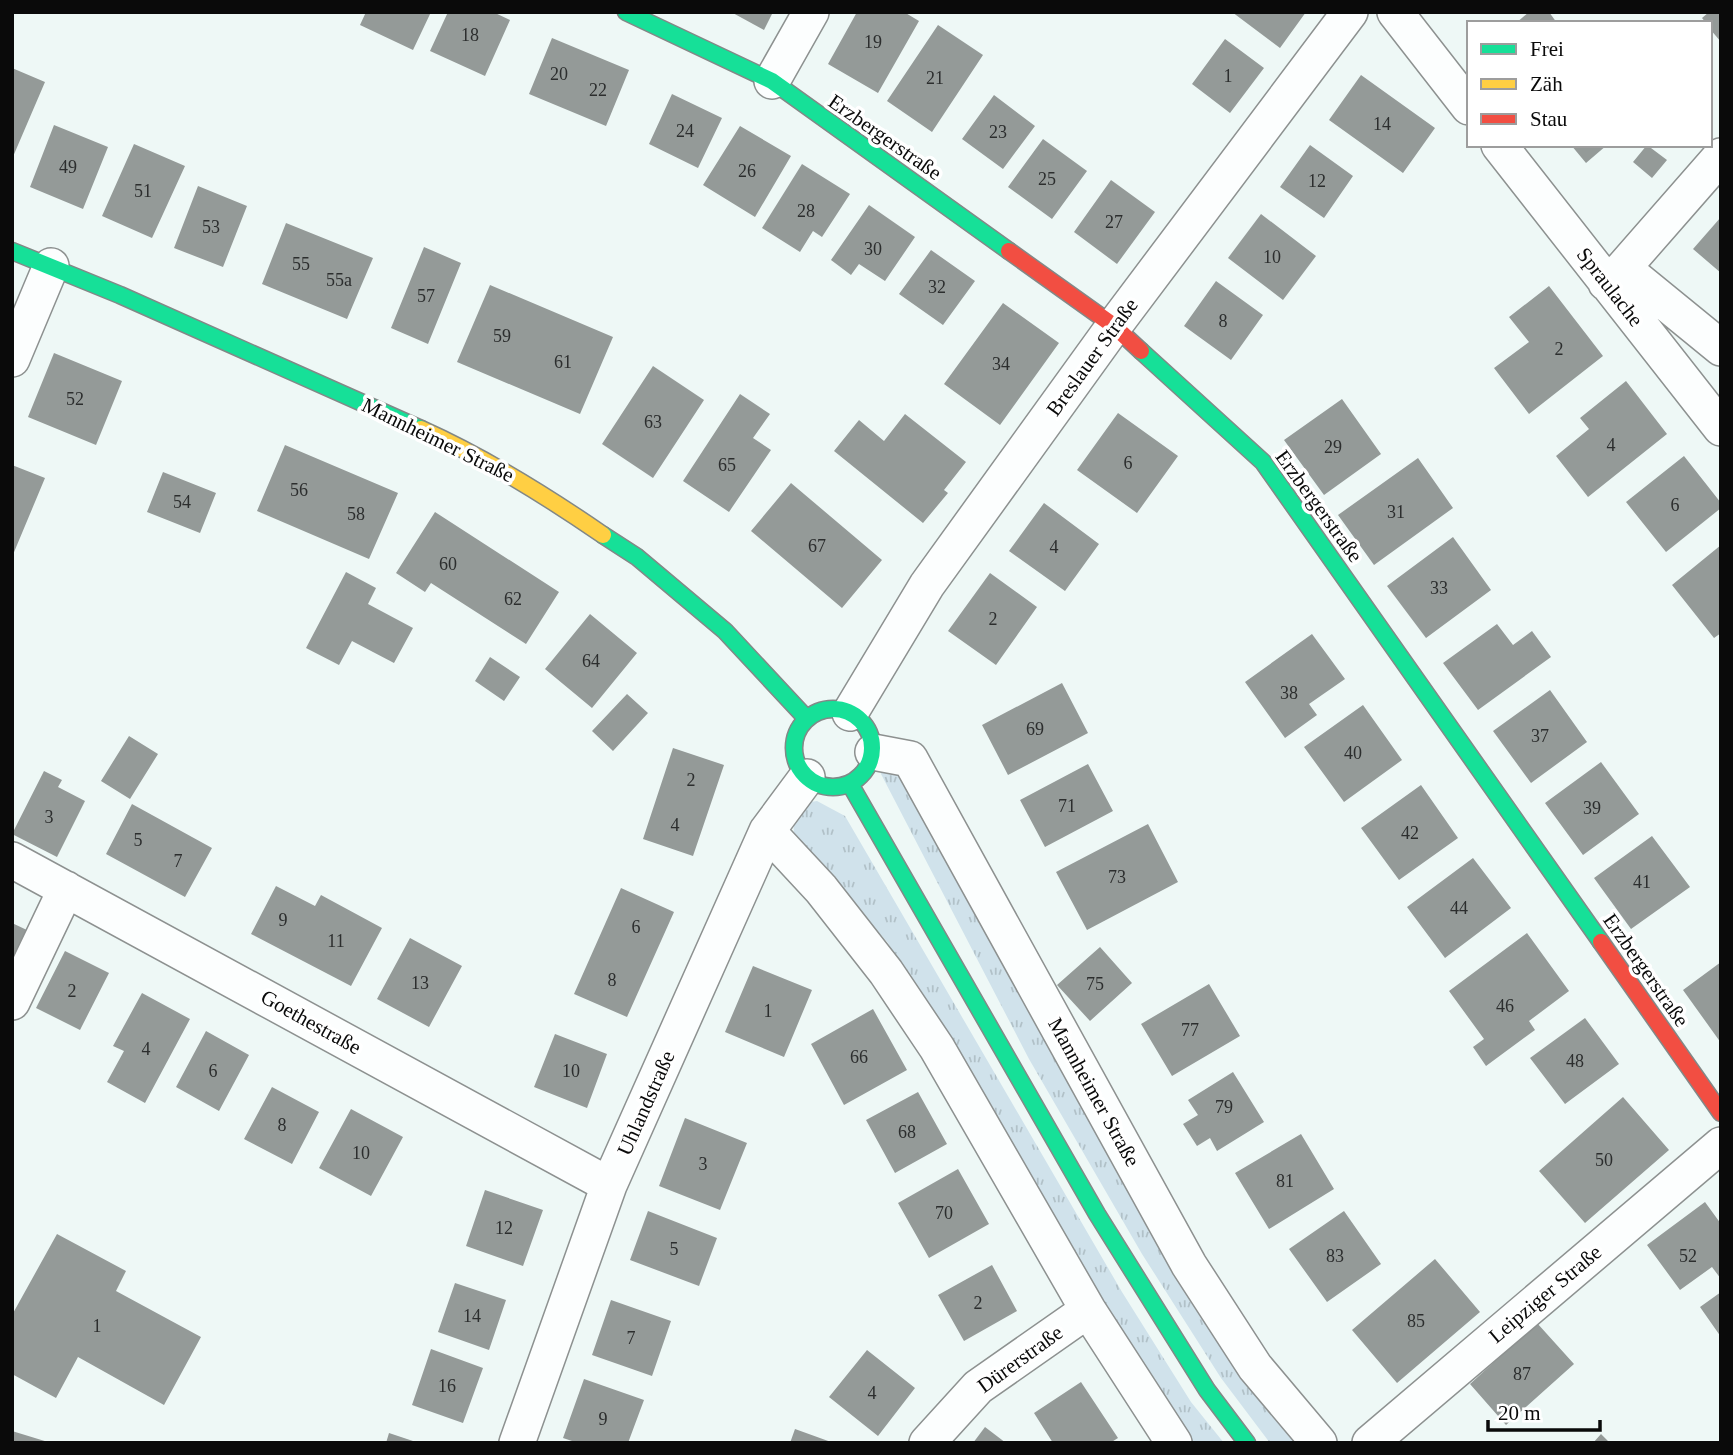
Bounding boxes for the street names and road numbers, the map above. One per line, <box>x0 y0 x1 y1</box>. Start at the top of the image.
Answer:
street label: Erzbergerstraße <box>824 89 946 185</box>
street label: Spraulache <box>1572 243 1648 331</box>
street label: Breslauer Straße <box>1041 294 1143 420</box>
street label: Mannheimer Straße <box>358 393 518 487</box>
street label: Erzbergerstraße <box>1270 445 1368 567</box>
street label: Erzbergerstraße <box>1598 909 1694 1031</box>
street label: Goethestraße <box>257 985 365 1059</box>
street label: Mannheimer Straße <box>1043 1014 1145 1170</box>
street label: Uhlandstraße <box>612 1047 680 1159</box>
street label: Leipziger Straße <box>1484 1240 1606 1348</box>
street label: Dürerstraße <box>973 1320 1067 1398</box>

